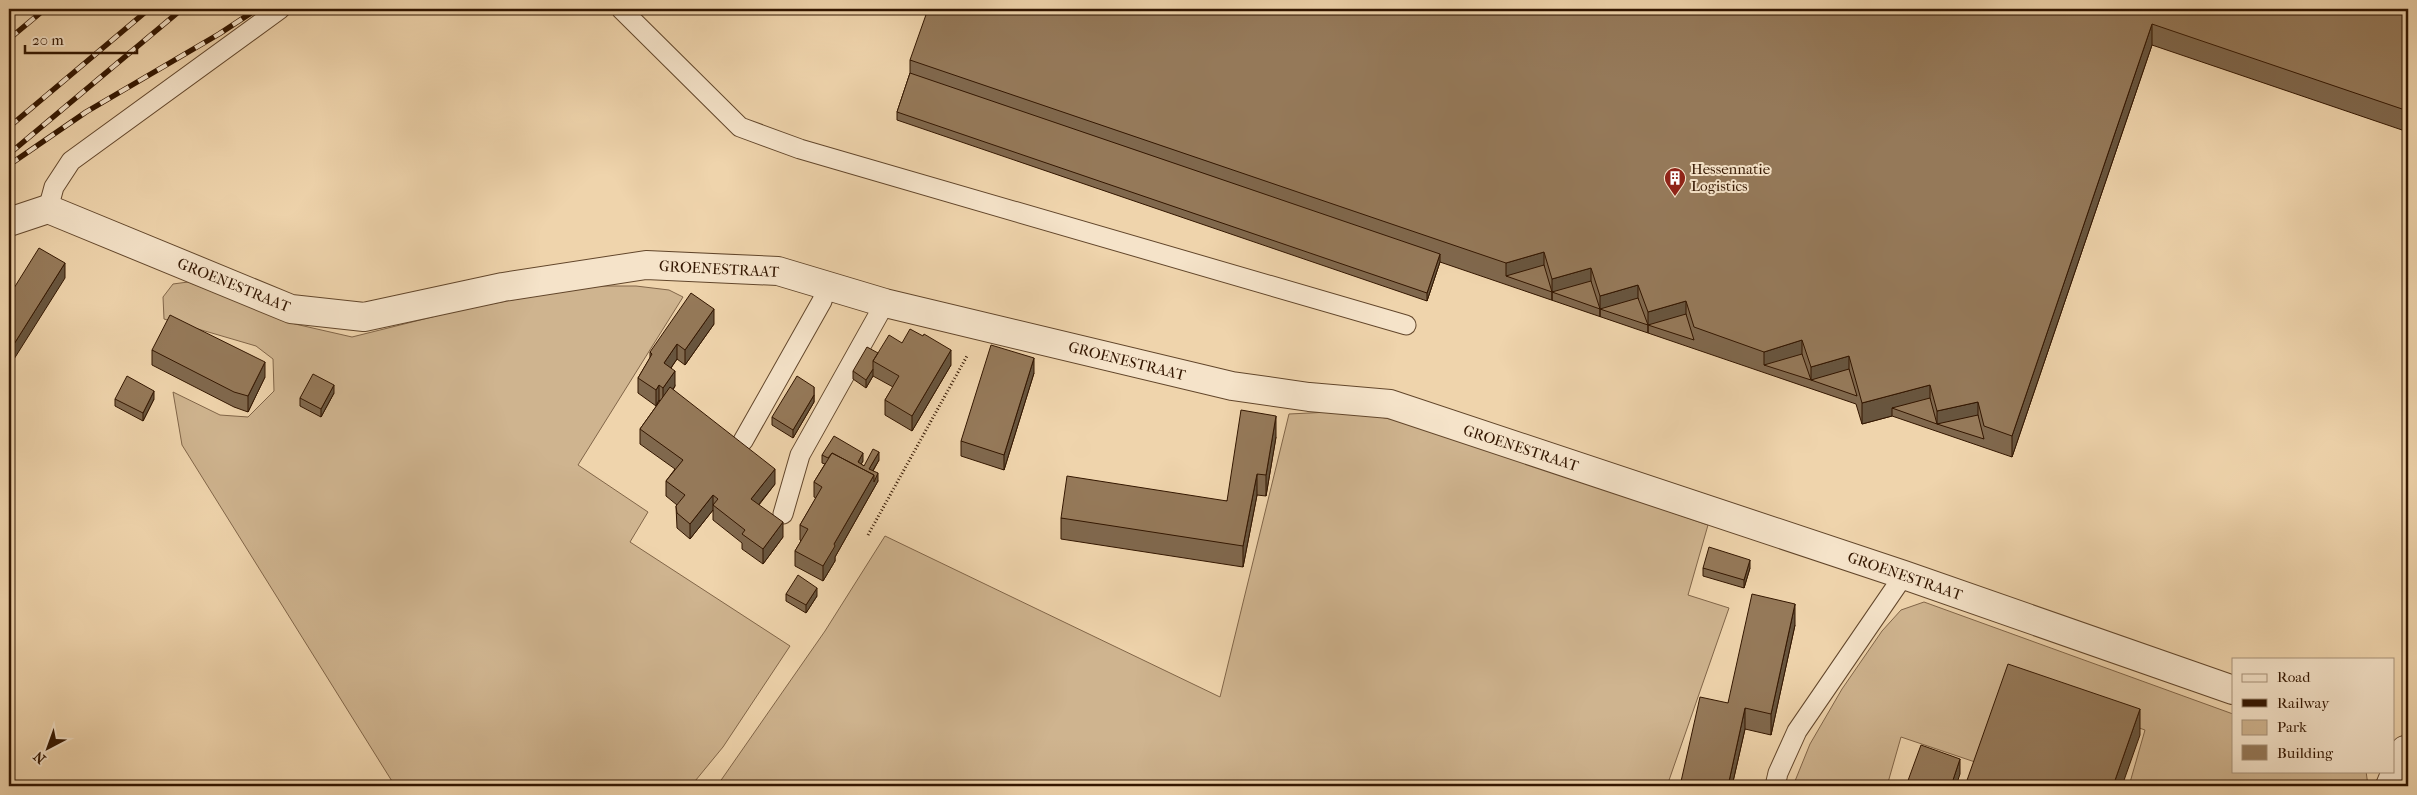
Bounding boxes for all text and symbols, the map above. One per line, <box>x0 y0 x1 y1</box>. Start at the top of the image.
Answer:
scale bar <box>25 22 138 54</box>
text: 20 m <box>32 31 64 49</box>
place label: Hessennatie Logistics <box>1691 160 1771 195</box>
building icon: Hessennatie Logistics <box>1663 166 1687 197</box>
street label: GROENESTRAAT <box>175 254 294 316</box>
street label: GROENESTRAAT <box>658 257 780 281</box>
street label: GROENESTRAAT <box>1066 338 1188 385</box>
street label: GROENESTRAAT <box>1461 421 1582 475</box>
street label: GROENESTRAAT <box>1845 548 1966 604</box>
legend <box>2232 658 2394 772</box>
text: Road <box>2277 668 2311 686</box>
text: Railway <box>2277 694 2330 712</box>
text: Park <box>2277 718 2307 736</box>
north arrow <box>22 722 72 772</box>
text: Building <box>2277 744 2334 762</box>
text: N <box>30 747 49 767</box>

